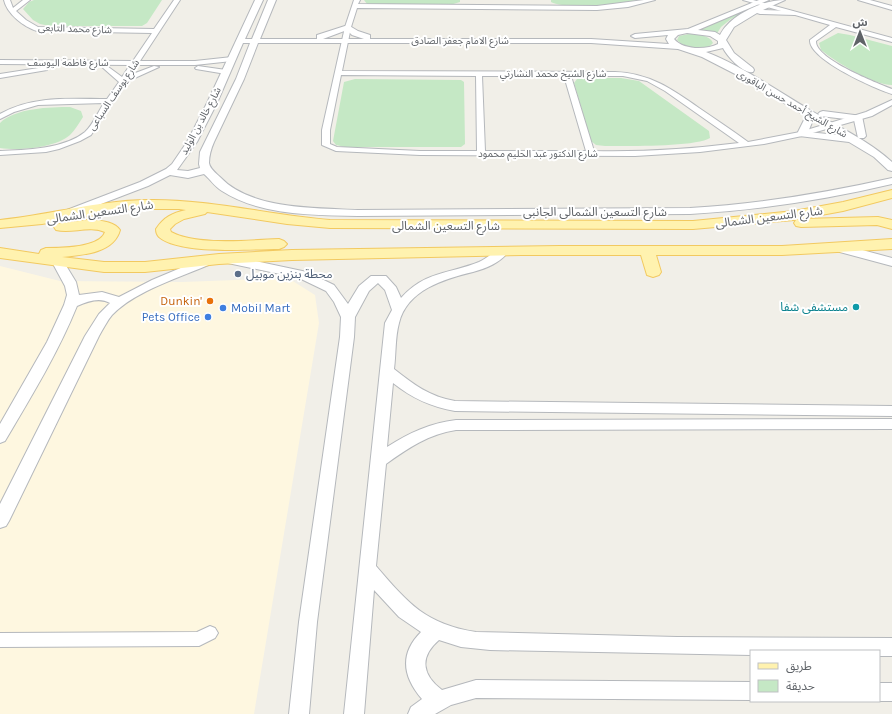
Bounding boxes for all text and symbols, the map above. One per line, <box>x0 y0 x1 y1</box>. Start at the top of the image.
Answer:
north arrow <box>840 12 880 52</box>
text: ش <box>852 16 868 29</box>
street label: شارع محمد التابعى <box>38 22 112 37</box>
street label: شارع الامام جعفر الصادق <box>411 35 509 49</box>
street label: شارع فاطمة اليوسف <box>27 57 109 70</box>
street label: شارع يوسف السباعى <box>86 57 143 133</box>
street label: شارع الشيخ أحمد حسن الباقورى <box>734 67 850 142</box>
street label: شارع الشيخ محمد النشارتي <box>500 68 606 81</box>
street label: شارع خالد بن الوليد <box>178 85 225 157</box>
street label: شارع الدكتور عبد الحليم محمود <box>478 148 598 161</box>
street label: شارع التسعين الشمالى <box>46 198 155 228</box>
street label: شارع التسعين الشمالى <box>715 203 824 233</box>
street label: شارع التسعين الشمالى الجانبى <box>523 205 667 221</box>
street label: شارع التسعين الشمالى <box>392 219 500 235</box>
place label: محطة بنزين موبيل <box>246 267 333 281</box>
marker: محطة بنزين موبيل <box>233 269 243 279</box>
place label: Dunkin' <box>160 294 202 308</box>
marker: Dunkin' <box>205 296 215 306</box>
place label: مستشفى شفا <box>780 300 848 314</box>
place label: Mobil Mart <box>231 301 291 315</box>
marker: مستشفى شفا <box>851 302 861 312</box>
marker: Mobil Mart <box>218 303 228 313</box>
place label: Pets Office <box>142 310 200 324</box>
marker: Pets Office <box>203 312 213 322</box>
legend <box>750 650 880 702</box>
text: طريق <box>786 659 812 674</box>
text: حديقة <box>786 679 815 693</box>

